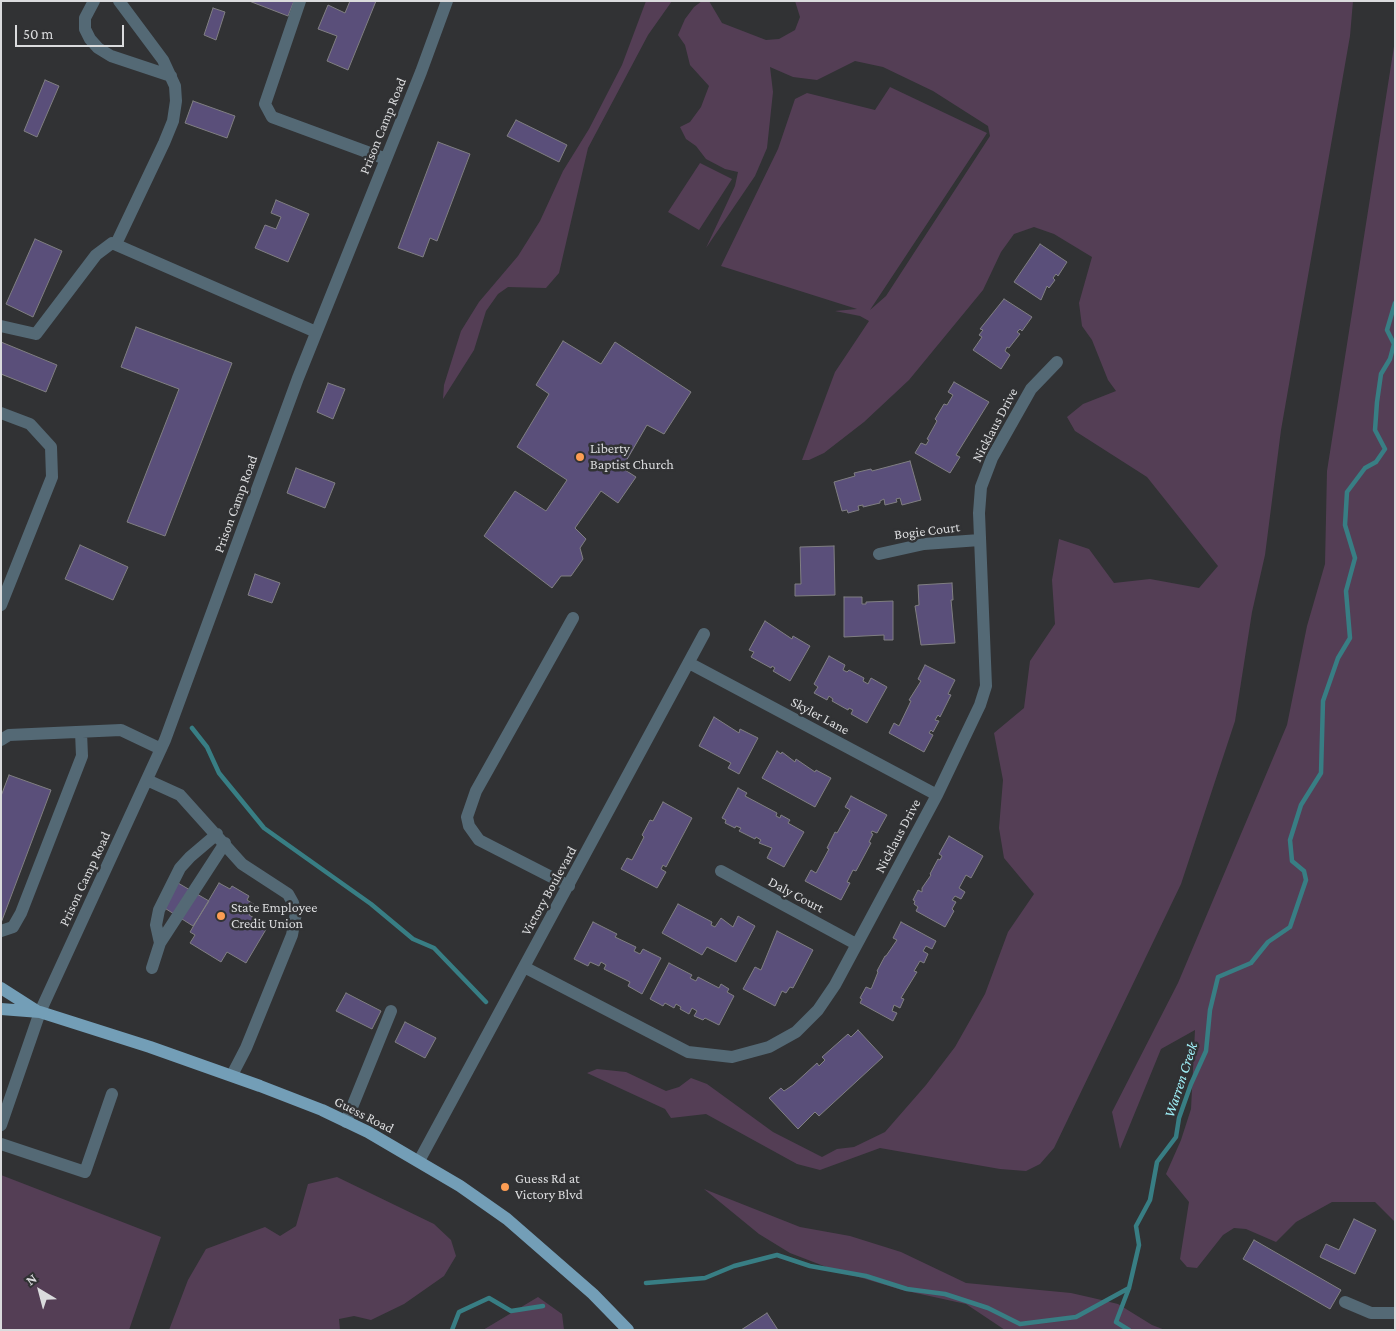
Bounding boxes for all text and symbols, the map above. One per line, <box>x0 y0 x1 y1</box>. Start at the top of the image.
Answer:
scale bar <box>18 15 126 47</box>
text: 50 m <box>23 26 53 42</box>
street label: Prison Camp Road <box>356 75 410 177</box>
street label: Nicklaus Drive <box>968 385 1022 465</box>
place label: Liberty Baptist Church <box>590 441 674 474</box>
marker: Liberty Baptist Church <box>574 451 586 463</box>
street label: Prison Camp Road <box>211 453 261 555</box>
street label: Bogie Court <box>893 519 961 543</box>
street label: Skyler Lane <box>788 694 852 738</box>
street label: Nicklaus Drive <box>871 796 925 876</box>
street label: Prison Camp Road <box>56 829 114 929</box>
street label: Victory Boulevard <box>518 843 580 939</box>
street label: Daly Court <box>765 873 827 917</box>
place label: State Employee Credit Union <box>231 900 317 932</box>
marker: State Employee Credit Union <box>215 910 227 922</box>
water label: Warren Creek <box>1160 1040 1202 1120</box>
street label: Guess Road <box>331 1093 397 1137</box>
place label: Guess Rd at Victory Blvd <box>515 1171 583 1204</box>
marker: Guess Rd at Victory Blvd <box>499 1181 511 1193</box>
north arrow <box>15 1266 65 1316</box>
text: N <box>22 1270 40 1288</box>

